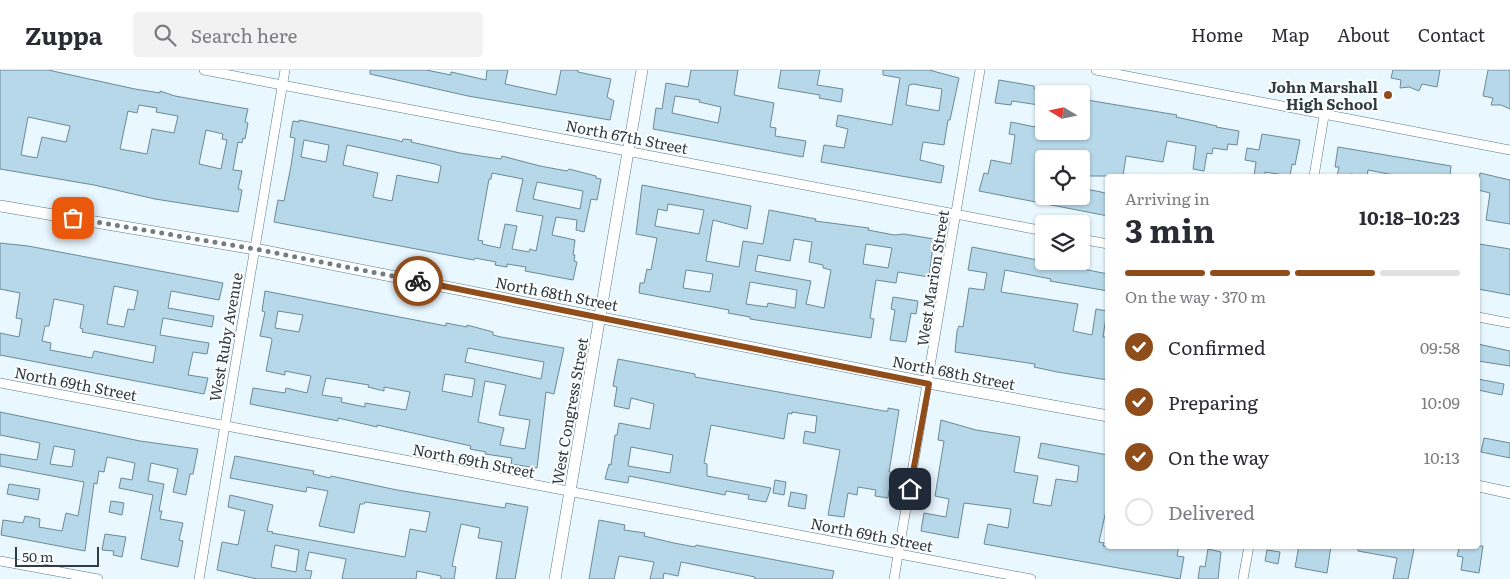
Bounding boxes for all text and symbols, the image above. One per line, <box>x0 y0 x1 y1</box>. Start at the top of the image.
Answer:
search box <box>133 12 483 57</box>
text: Zuppa <box>25 17 103 52</box>
icon: search <box>151 21 179 49</box>
text: Search here <box>191 21 297 49</box>
text: Home <box>1191 21 1243 48</box>
text: Map <box>1271 21 1309 48</box>
text: About <box>1337 21 1390 48</box>
text: Contact <box>1418 21 1485 48</box>
place label: John Marshall High School <box>1268 75 1379 115</box>
north arrow <box>1035 85 1090 140</box>
map controls <box>1035 85 1090 270</box>
marker: John Marshall High School <box>1382 89 1394 101</box>
street label: North 67th Street <box>564 113 690 159</box>
button: locate <box>1035 150 1090 205</box>
text: Arriving in <box>1125 186 1210 210</box>
pin <box>52 197 94 239</box>
text: 10:18–10:23 <box>1359 203 1460 231</box>
icon: bag <box>59 204 87 232</box>
text: 3 min <box>1125 205 1215 253</box>
street label: West Marion Street <box>910 208 954 348</box>
button: layers <box>1035 215 1090 270</box>
courier <box>393 256 443 306</box>
icon: bike <box>404 267 432 295</box>
street label: West Ruby Avenue <box>202 270 248 403</box>
street label: North 68th Street <box>494 270 620 316</box>
text: On the way · 370 m <box>1125 284 1266 308</box>
icon: check <box>1125 333 1153 361</box>
text: Confirmed <box>1168 333 1266 361</box>
street label: West Congress Street <box>545 335 593 487</box>
text: 09:58 <box>1420 335 1460 359</box>
street label: North 68th Street <box>891 349 1017 395</box>
street label: North 69th Street <box>13 360 139 406</box>
icon: check <box>1125 388 1153 416</box>
text: Preparing <box>1168 388 1258 416</box>
text: 10:09 <box>1421 390 1460 414</box>
street label: North 69th Street <box>411 437 537 483</box>
icon: check <box>1125 443 1153 471</box>
text: On the way <box>1168 443 1269 471</box>
text: 10:13 <box>1424 445 1460 469</box>
pin <box>889 468 931 510</box>
icon: home <box>896 475 924 503</box>
text: Delivered <box>1168 498 1255 526</box>
street label: North 69th Street <box>809 511 935 557</box>
scale bar <box>15 544 99 567</box>
text: 50 m <box>22 546 54 566</box>

